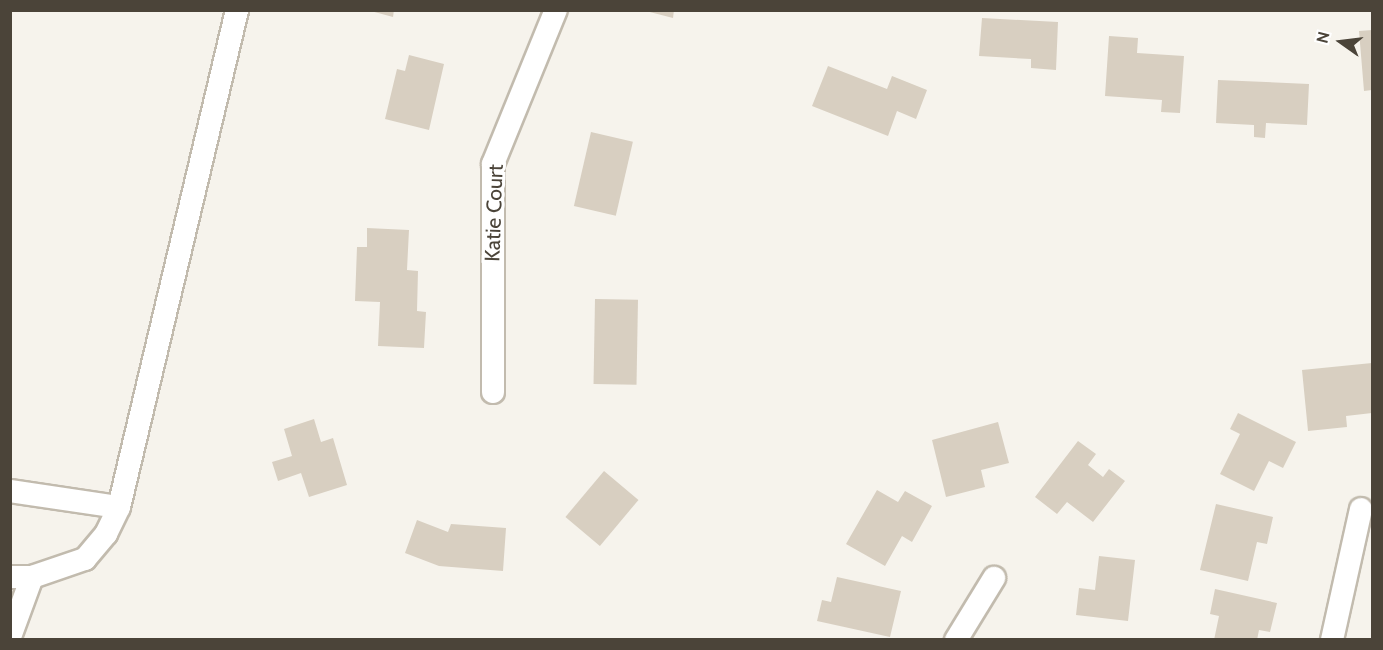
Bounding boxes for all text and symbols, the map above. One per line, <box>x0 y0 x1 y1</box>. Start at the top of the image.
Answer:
north arrow <box>1311 12 1371 72</box>
text: N <box>1312 30 1334 45</box>
street label: Katie Court <box>480 164 508 262</box>

